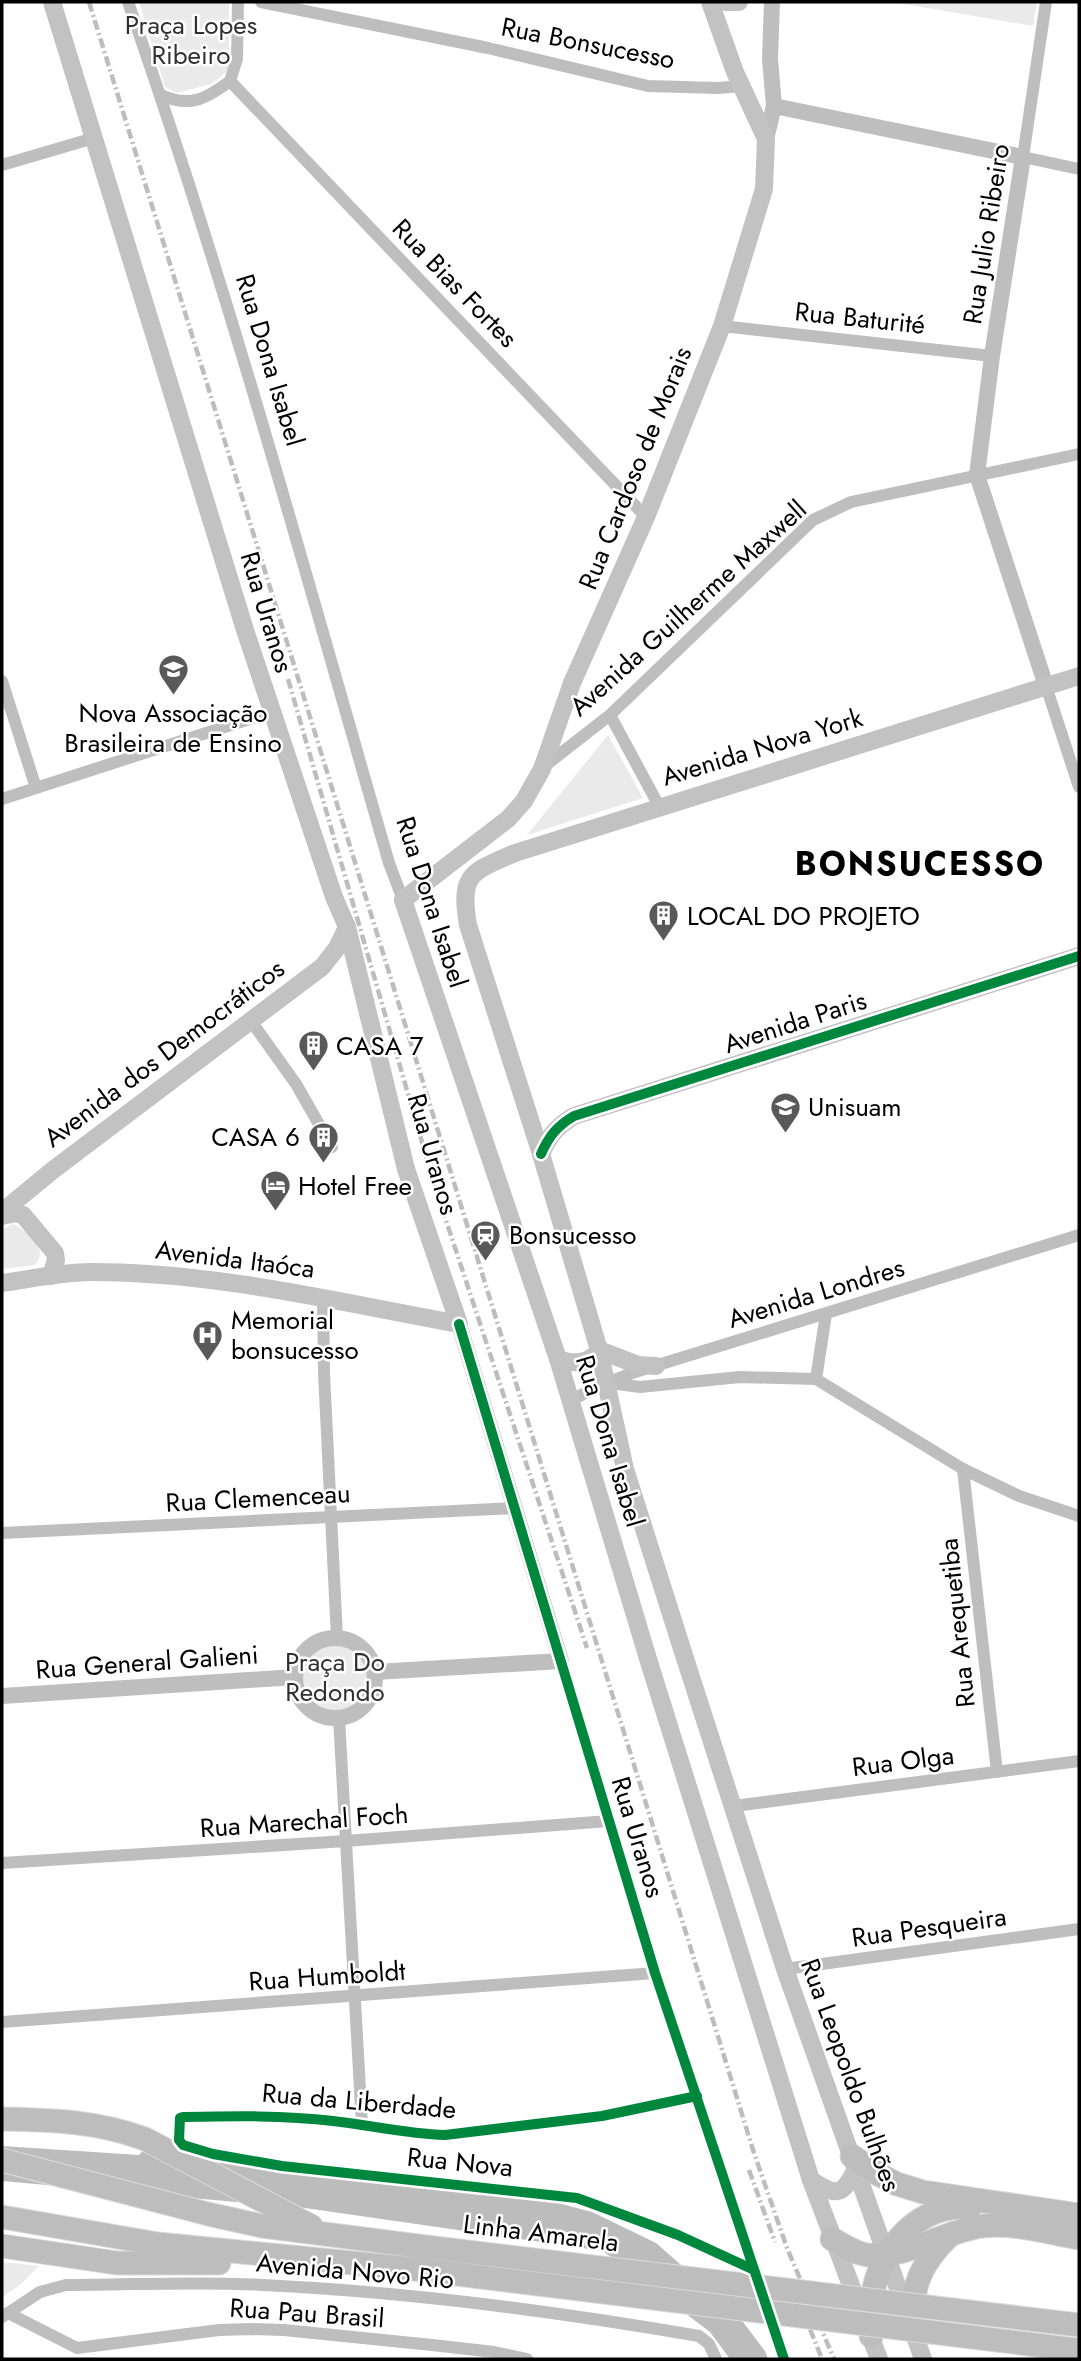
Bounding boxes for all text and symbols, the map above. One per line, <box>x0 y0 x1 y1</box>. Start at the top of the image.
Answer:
park label: Praça Lopes Ribeiro <box>125 6 257 74</box>
street label: Rua Bonsucesso <box>498 8 678 78</box>
street label: Rua Julio Ribeiro <box>953 141 1019 327</box>
street label: Rua Bias Fortes <box>384 210 526 356</box>
street label: Rua Dona Isabel <box>226 269 314 451</box>
street label: Rua Baturité <box>793 292 927 344</box>
street label: Rua Cardoso de Morais <box>569 341 701 595</box>
street label: Avenida Guilherme Maxwell <box>561 491 815 725</box>
street label: Rua Uranos <box>231 547 303 677</box>
school or university icon: Nova Associação Brasileira de Ensino <box>156 653 190 697</box>
place label: Nova Associação Brasileira de Ensino <box>64 694 282 762</box>
street label: Avenida Nova York <box>657 698 868 796</box>
street label: Rua Dona Isabel <box>386 812 478 992</box>
district label: BONSUCESSO <box>795 840 1045 887</box>
place label: LOCAL DO PROJETO <box>687 897 920 935</box>
building icon: LOCAL DO PROJETO <box>647 899 681 943</box>
street label: Avenida dos Democráticos <box>36 950 292 1156</box>
street label: Avenida Paris <box>719 981 871 1063</box>
place label: CASA 7 <box>336 1027 424 1065</box>
building icon: CASA 7 <box>296 1029 330 1073</box>
place label: Unisuam <box>808 1088 902 1126</box>
street label: Rua Uranos <box>398 1089 468 1219</box>
school or university icon: Unisuam <box>768 1090 802 1134</box>
place label: CASA 6 <box>211 1118 300 1156</box>
building icon: CASA 6 <box>306 1120 340 1164</box>
place label: Hotel Free <box>298 1167 412 1205</box>
hotel icon: Hotel Free <box>258 1169 292 1213</box>
place label: Bonsucesso <box>509 1216 636 1254</box>
station icon: Bonsucesso <box>469 1218 503 1262</box>
street label: Avenida Itaóca <box>153 1230 317 1288</box>
street label: Avenida Londres <box>723 1248 909 1338</box>
place label: Memorial bonsucesso <box>231 1301 359 1369</box>
hospital icon: Memorial bonsucesso <box>191 1318 225 1362</box>
street label: Rua Dona Isabel <box>566 1350 654 1532</box>
street label: Rua Clemenceau <box>165 1474 351 1522</box>
street label: Rua Arequetiba <box>929 1537 985 1709</box>
street label: Rua General Galieni <box>34 1635 260 1689</box>
park label: Praça Do Redondo <box>285 1643 385 1711</box>
street label: Rua Olga <box>850 1736 956 1786</box>
street label: Rua Uranos <box>602 1772 674 1902</box>
street label: Rua Marechal Foch <box>198 1795 410 1847</box>
street label: Rua Pesqueira <box>849 1897 1009 1957</box>
street label: Rua Humboldt <box>247 1952 407 2000</box>
street label: Rua Leopoldo Bulhões <box>791 1953 911 2197</box>
street label: Rua da Liberdade <box>260 2074 458 2128</box>
street label: Rua Nova <box>405 2138 515 2186</box>
street label: Linha Amarela <box>461 2205 621 2261</box>
street label: Avenida Novo Rio <box>255 2243 455 2299</box>
street label: Rua Pau Brasil <box>228 2289 386 2337</box>

